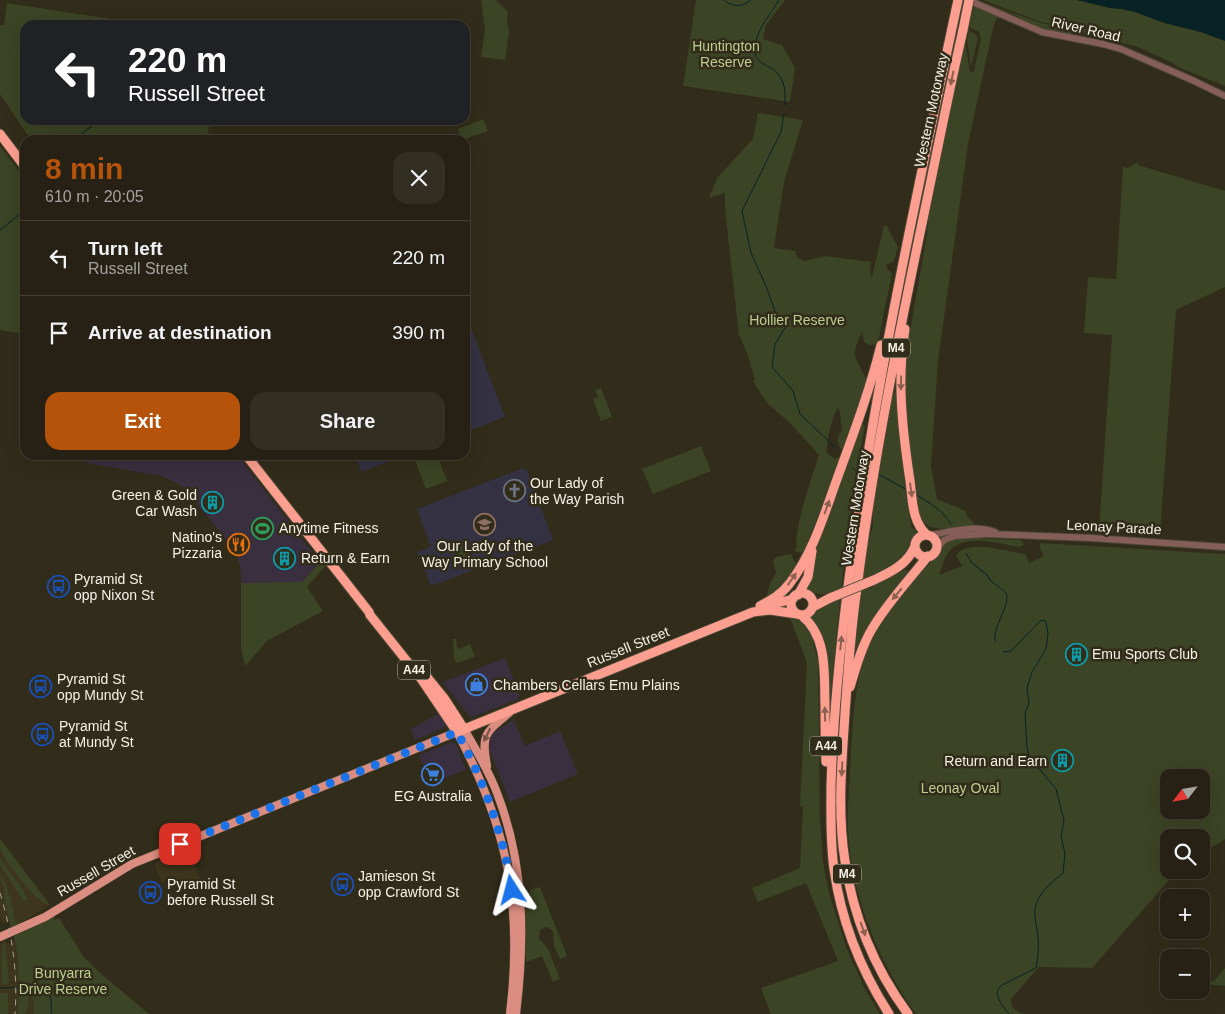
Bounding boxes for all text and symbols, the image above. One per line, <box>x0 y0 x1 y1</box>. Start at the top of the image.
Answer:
street label: River Road <box>1050 13 1122 45</box>
park label: Huntington Reserve <box>692 38 760 70</box>
icon: left <box>45 40 110 105</box>
text: 220 m <box>128 40 227 79</box>
street label: Western Motorway <box>911 51 951 169</box>
one-way arrow <box>948 70 956 85</box>
text: Russell Street <box>128 81 265 106</box>
text: 8 min <box>45 152 123 185</box>
button: close <box>393 152 445 204</box>
text: 610 m · 20:05 <box>45 188 144 205</box>
text: Turn left <box>88 238 163 259</box>
icon: left <box>45 244 73 272</box>
text: 220 m <box>392 247 445 268</box>
text: Russell Street <box>88 260 188 277</box>
park label: Hollier Reserve <box>749 312 845 328</box>
icon: arrive <box>45 319 73 347</box>
text: Arrive at destination <box>88 322 272 343</box>
text: 390 m <box>392 322 445 343</box>
road number: M4 <box>882 338 910 358</box>
one-way arrow <box>897 375 905 391</box>
button: Exit <box>45 392 240 450</box>
button: Share <box>250 392 445 450</box>
street label: Western Motorway <box>838 449 872 567</box>
place label: Our Lady of the Way Parish <box>530 475 624 507</box>
church icon: Our Lady of the Way Parish <box>502 479 526 503</box>
one-way arrow <box>908 482 916 498</box>
place label: Green & Gold Car Wash <box>111 487 197 519</box>
building icon: Green & Gold Car Wash <box>201 491 225 515</box>
one-way arrow <box>823 499 831 514</box>
school or university icon: Our Lady of the Way Primary School <box>473 512 497 536</box>
sports icon: Anytime Fitness <box>251 516 275 540</box>
street label: Leonay Parade <box>1066 517 1162 537</box>
place label: Anytime Fitness <box>279 520 379 536</box>
place label: Natino's Pizzaria <box>172 529 222 561</box>
restaurant icon: Natino's Pizzaria <box>226 533 250 557</box>
place label: Our Lady of the Way Primary School <box>422 538 548 570</box>
building icon: Return & Earn <box>273 546 297 570</box>
place label: Return & Earn <box>301 550 390 566</box>
place label: Pyramid St opp Nixon St <box>74 571 154 603</box>
one-way arrow <box>787 572 797 586</box>
bus stop icon: Pyramid St opp Nixon St <box>46 575 70 599</box>
one-way arrow <box>892 587 903 600</box>
street label: Russell Street <box>585 623 671 671</box>
one-way arrow <box>838 635 846 651</box>
building icon: Emu Sports Club <box>1064 642 1088 666</box>
place label: Emu Sports Club <box>1092 646 1198 662</box>
road number: A44 <box>398 660 430 680</box>
place label: Pyramid St opp Mundy St <box>57 671 143 703</box>
shop icon: Chambers Cellars Emu Plains <box>465 673 489 697</box>
bus stop icon: Pyramid St opp Mundy St <box>29 675 53 699</box>
place label: Chambers Cellars Emu Plains <box>493 677 680 693</box>
one-way arrow <box>821 705 829 721</box>
place label: Pyramid St at Mundy St <box>59 718 134 750</box>
bus stop icon: Pyramid St at Mundy St <box>31 722 55 746</box>
one-way arrow <box>483 728 492 743</box>
road number: A44 <box>810 736 842 756</box>
building icon: Return and Earn <box>1051 749 1075 773</box>
place label: Return and Earn <box>944 753 1047 769</box>
supermarket icon: EG Australia <box>421 762 445 786</box>
one-way arrow <box>837 762 845 778</box>
north arrow <box>1160 769 1210 819</box>
map controls <box>1160 769 1210 999</box>
park label: Leonay Oval <box>921 780 999 796</box>
place label: EG Australia <box>394 788 472 804</box>
pin <box>159 823 201 865</box>
button: search <box>1160 829 1210 879</box>
icon: arrive <box>166 830 194 858</box>
street label: Russell Street <box>54 842 138 900</box>
position arrow <box>485 863 537 915</box>
road number: M4 <box>833 864 861 884</box>
place label: Jamieson St opp Crawford St <box>358 868 459 900</box>
bus stop icon: Jamieson St opp Crawford St <box>330 872 354 896</box>
place label: Pyramid St before Russell St <box>167 876 274 908</box>
bus stop icon: Pyramid St before Russell St <box>139 880 163 904</box>
button: + <box>1160 889 1210 939</box>
one-way arrow <box>859 922 867 937</box>
button: − <box>1160 949 1210 999</box>
park label: Bunyarra Drive Reserve <box>19 965 108 997</box>

